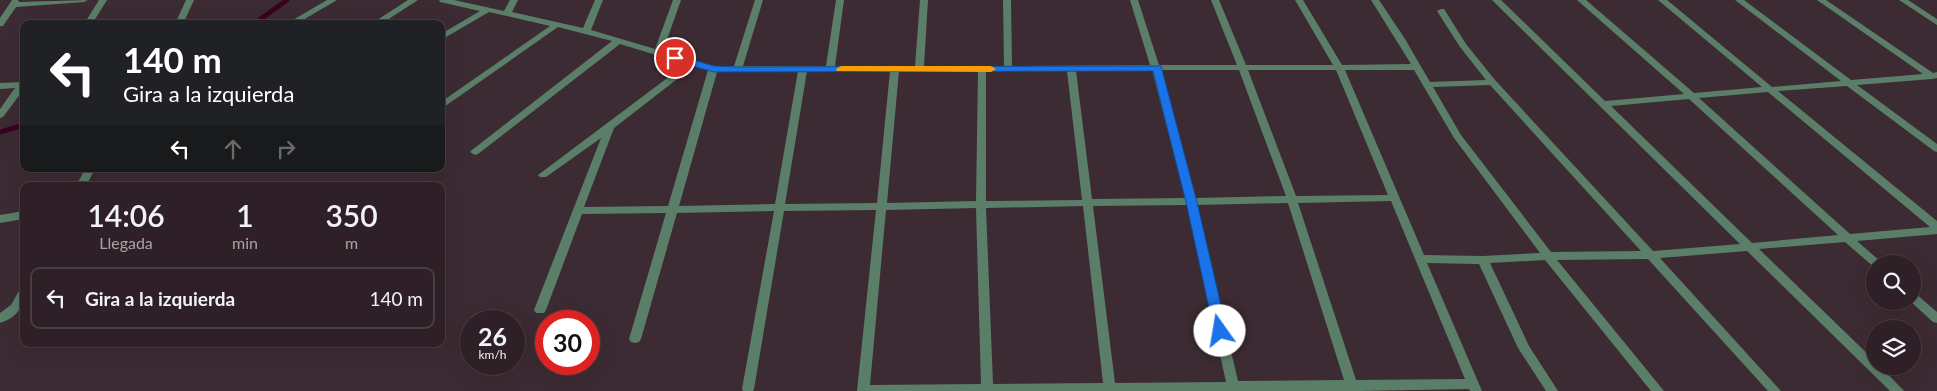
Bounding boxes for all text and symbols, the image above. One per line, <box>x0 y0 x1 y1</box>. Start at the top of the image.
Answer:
pin <box>654 37 696 79</box>
text: 140 m <box>123 38 222 80</box>
icon: left <box>40 40 105 105</box>
icon: arrive <box>661 44 689 72</box>
text: Gira a la izquierda <box>123 80 294 107</box>
icon: left <box>166 135 194 163</box>
icon: ahead <box>219 135 247 163</box>
icon: right <box>272 135 300 163</box>
text: 14:06 <box>87 197 165 233</box>
text: 1 <box>236 197 254 233</box>
text: 350 <box>325 197 378 233</box>
text: Llegada <box>99 233 153 252</box>
text: min <box>232 233 258 252</box>
text: m <box>345 233 358 252</box>
map controls <box>1866 255 1921 375</box>
button: search <box>1866 255 1921 310</box>
icon: left <box>42 284 70 312</box>
text: Gira a la izquierda <box>85 287 235 310</box>
text: 140 m <box>369 287 423 310</box>
position arrow <box>1193 304 1245 356</box>
speed limit sign: 30 <box>535 310 600 375</box>
button: layers <box>1866 320 1921 375</box>
text: 26 <box>478 321 507 351</box>
text: km/h <box>478 347 507 362</box>

